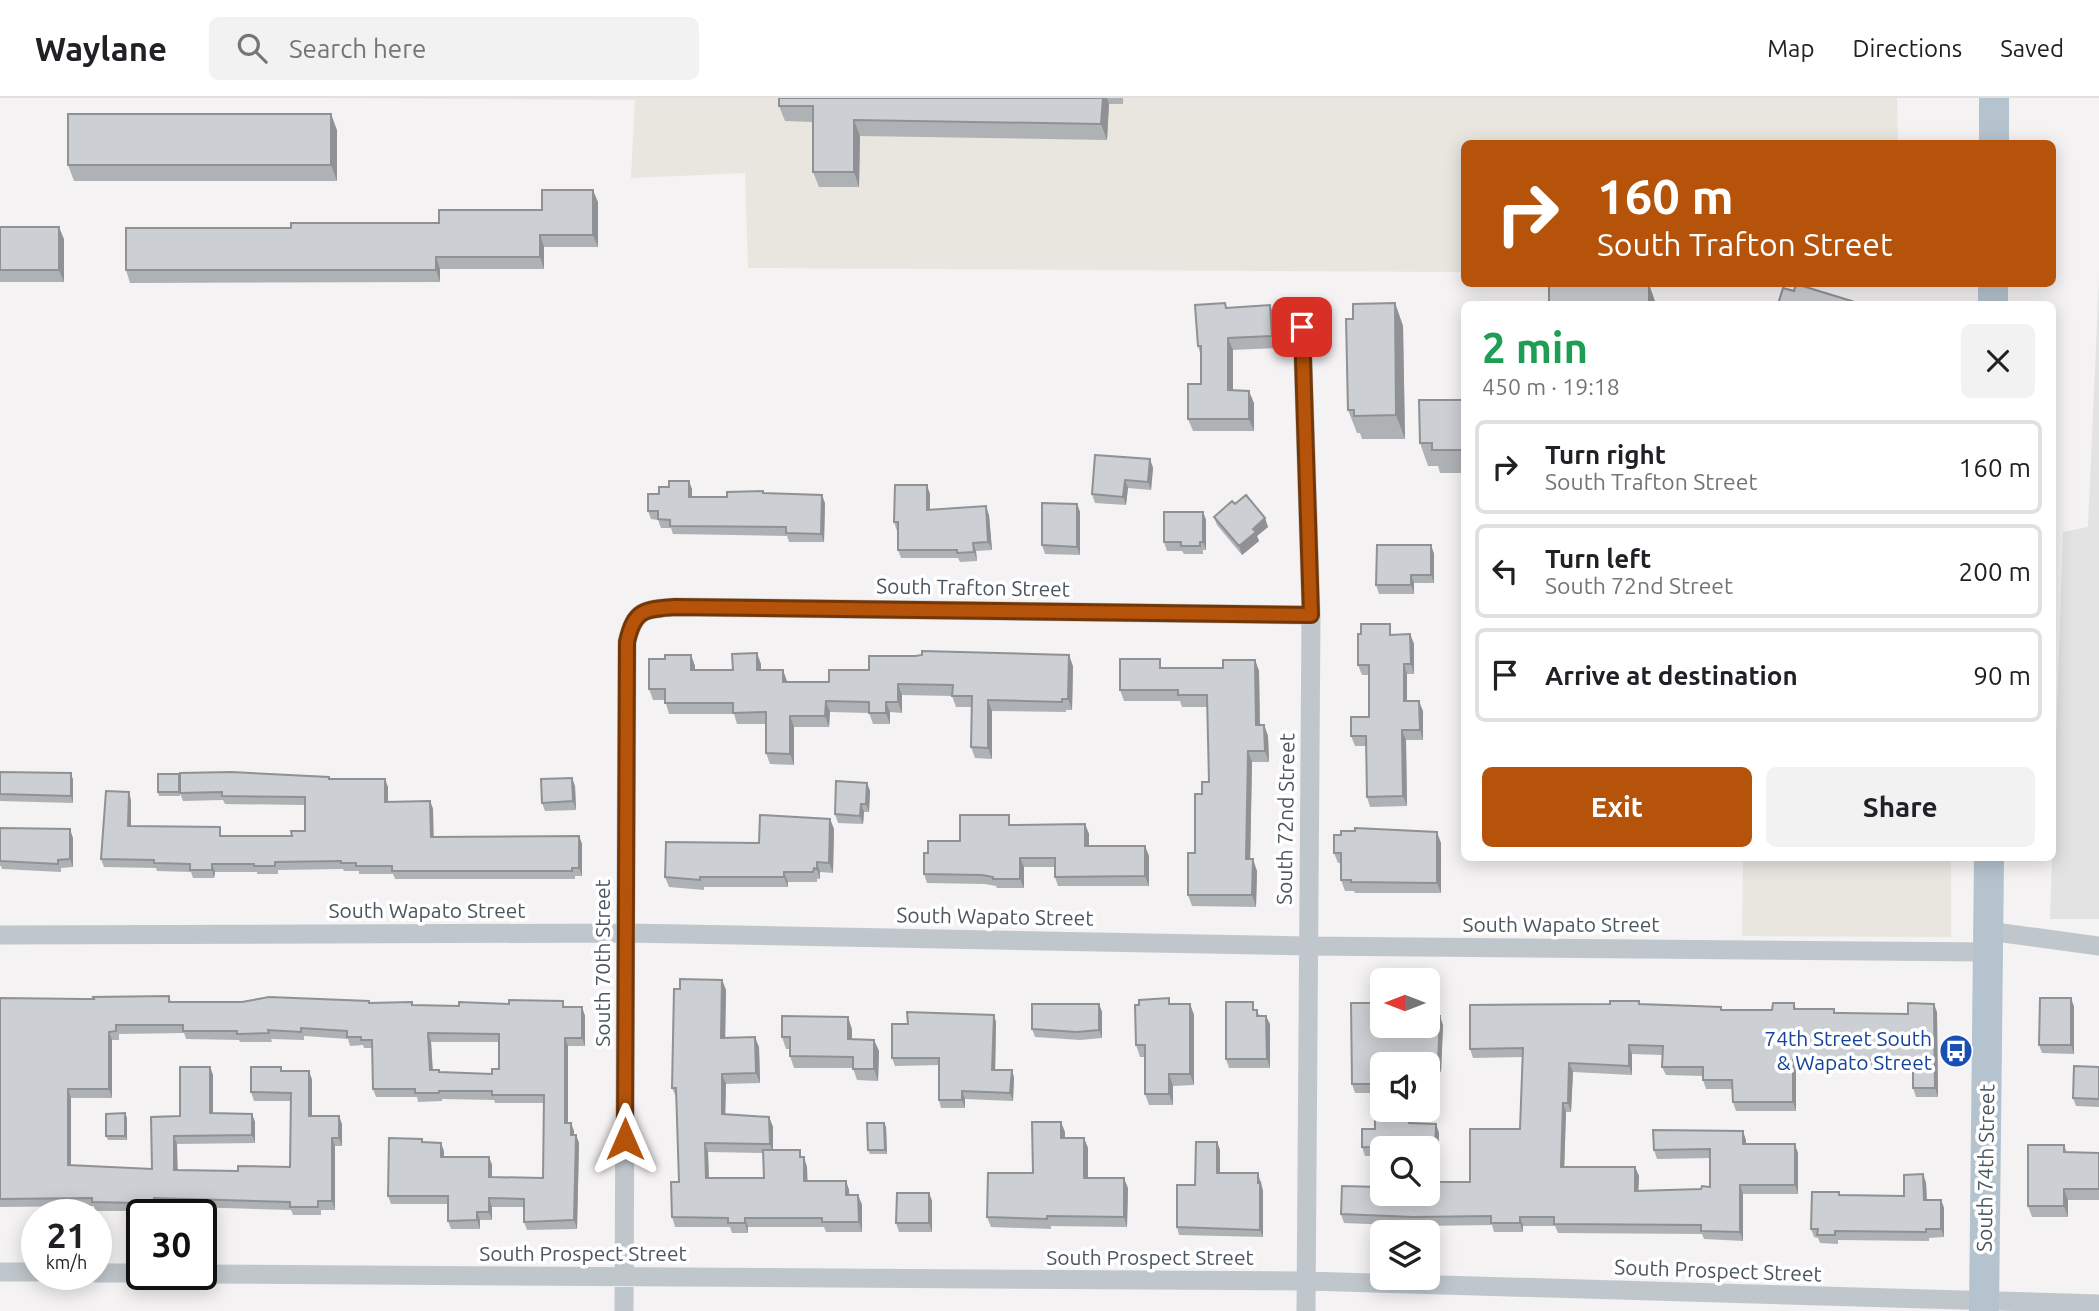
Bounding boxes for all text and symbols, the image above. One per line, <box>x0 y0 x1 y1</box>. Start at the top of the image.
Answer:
search box <box>209 17 699 80</box>
icon: search <box>233 29 271 67</box>
text: Waylane <box>35 30 167 67</box>
text: Search here <box>289 34 426 63</box>
text: Map <box>1767 35 1814 62</box>
text: Directions <box>1852 35 1962 62</box>
text: Saved <box>2000 35 2064 62</box>
icon: right <box>1482 168 1573 259</box>
text: 160 m <box>1597 168 1734 223</box>
text: South Trafton Street <box>1597 226 1893 262</box>
pin <box>1272 297 1332 357</box>
icon: arrive <box>1283 308 1321 346</box>
text: 2 min <box>1482 324 1588 371</box>
button: close <box>1961 324 2035 398</box>
text: 450 m · 19:18 <box>1482 374 1620 399</box>
text: Turn right <box>1545 440 1666 469</box>
icon: right <box>1486 448 1524 486</box>
text: 160 m <box>1959 453 2031 482</box>
text: South Trafton Street <box>1545 469 1757 494</box>
text: Turn left <box>1545 544 1651 573</box>
icon: left <box>1486 552 1524 590</box>
text: 200 m <box>1959 557 2031 586</box>
street label: South Trafton Street <box>876 573 1070 601</box>
text: South 72nd Street <box>1545 573 1733 598</box>
icon: arrive <box>1486 656 1524 694</box>
text: Arrive at destination <box>1545 661 1798 690</box>
text: 90 m <box>1973 661 2031 690</box>
street label: South 72nd Street <box>1272 733 1298 905</box>
button: Exit <box>1482 767 1752 847</box>
button: Share <box>1766 767 2035 847</box>
street label: South 70th Street <box>590 879 614 1047</box>
street label: South Wapato Street <box>328 898 526 922</box>
street label: South Wapato Street <box>896 902 1094 930</box>
street label: South Wapato Street <box>1462 912 1660 936</box>
north arrow <box>1370 968 1440 1038</box>
map controls <box>1370 968 1440 1290</box>
place label: 74th Street South & Wapato Street <box>1764 1026 1932 1074</box>
bus stop icon: 74th Street South & Wapato Street <box>1937 1032 1975 1070</box>
button: sound <box>1370 1052 1440 1122</box>
street label: South 74th Street <box>1972 1084 1998 1252</box>
position arrow <box>588 1102 662 1176</box>
button: search <box>1370 1136 1440 1206</box>
speed limit sign: 30 <box>126 1199 217 1290</box>
text: 21 <box>47 1215 86 1255</box>
button: layers <box>1370 1220 1440 1290</box>
street label: South Prospect Street <box>479 1241 687 1265</box>
street label: South Prospect Street <box>1046 1245 1254 1269</box>
text: km/h <box>46 1252 87 1272</box>
street label: South Prospect Street <box>1614 1254 1822 1286</box>

